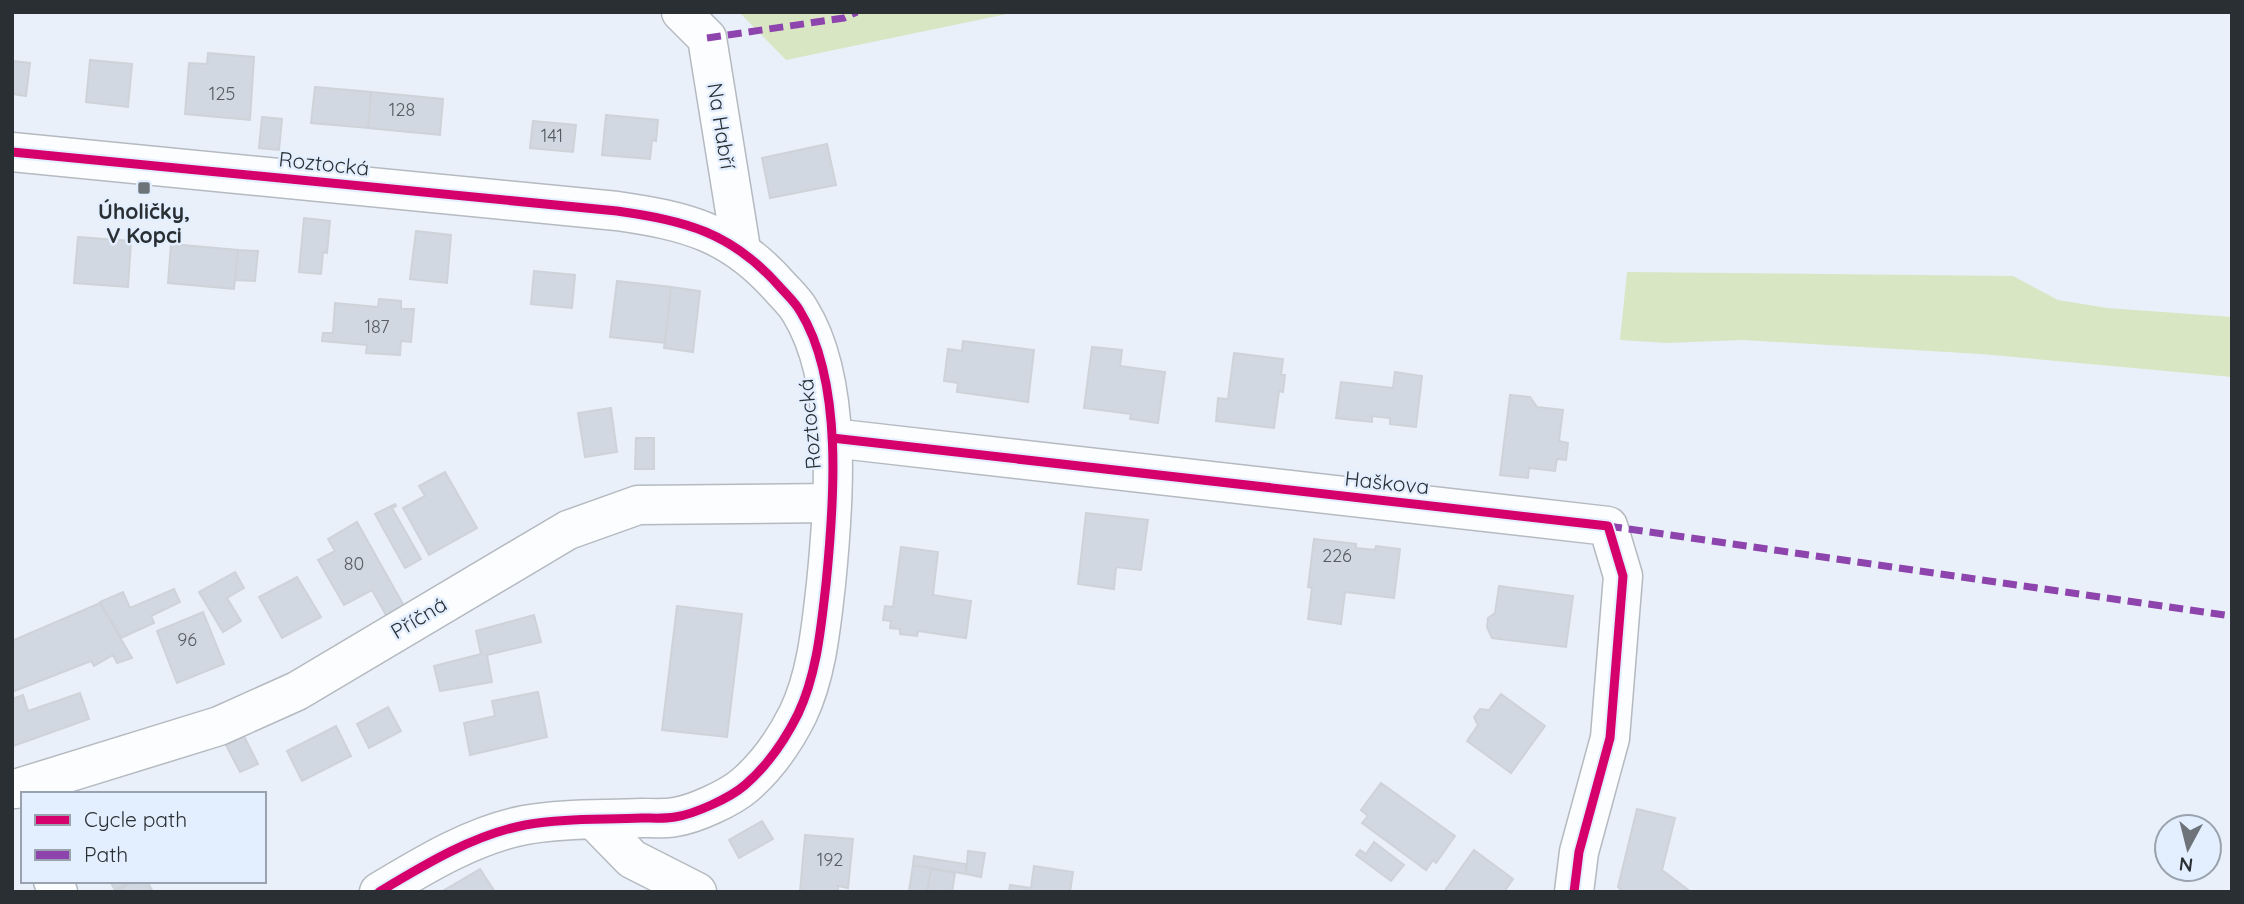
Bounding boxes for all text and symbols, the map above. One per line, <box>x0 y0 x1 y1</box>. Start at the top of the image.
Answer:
street label: Na Habří <box>702 81 742 171</box>
house number: 125 <box>209 82 235 105</box>
house number: 128 <box>389 98 415 121</box>
house number: 141 <box>541 124 563 147</box>
street label: Roztocká <box>278 145 371 181</box>
marker: Úholičky, V Kopci <box>136 180 152 196</box>
place label: Úholičky, V Kopci <box>98 198 190 248</box>
house number: 187 <box>364 315 390 338</box>
street label: Roztocká <box>792 378 826 471</box>
street label: Haškova <box>1344 465 1431 499</box>
house number: 226 <box>1322 544 1352 567</box>
house number: 80 <box>344 552 364 575</box>
street label: Příčná <box>386 590 451 644</box>
house number: 96 <box>177 628 197 651</box>
legend <box>21 792 266 883</box>
text: Cycle path <box>84 806 187 832</box>
north arrow <box>2153 813 2223 883</box>
text: Path <box>84 841 128 867</box>
house number: 192 <box>817 848 843 871</box>
text: N <box>2178 852 2194 878</box>

